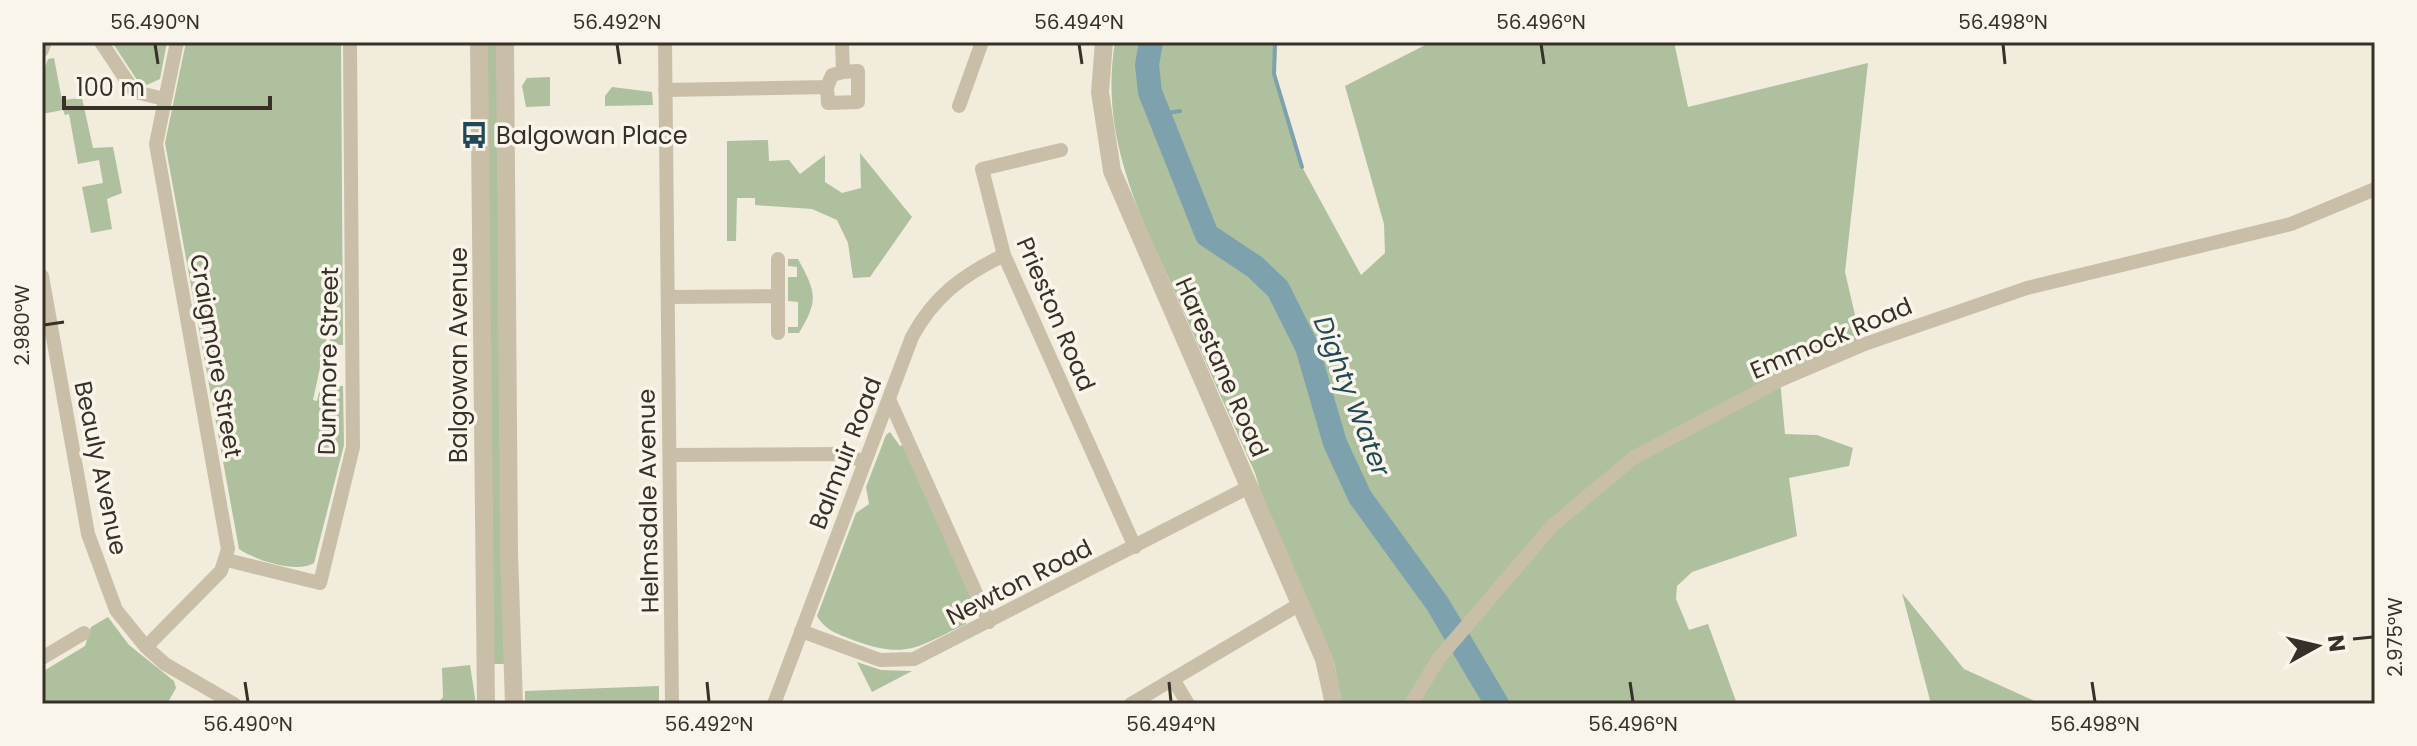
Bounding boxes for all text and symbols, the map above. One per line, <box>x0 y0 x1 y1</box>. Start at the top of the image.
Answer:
text: 56.490°N <box>110 8 200 36</box>
text: 56.492°N <box>573 8 661 36</box>
text: 56.494°N <box>1034 8 1124 36</box>
text: 56.496°N <box>1496 8 1586 36</box>
text: 56.498°N <box>1958 8 2048 36</box>
scale bar <box>64 60 270 110</box>
text: 100 m <box>76 71 145 104</box>
place label: Balgowan Place <box>496 119 688 152</box>
bus stop icon: Balgowan Place <box>459 120 489 150</box>
street label: Prieston Road <box>1009 232 1103 396</box>
street label: Balgowan Avenue <box>442 247 475 463</box>
street label: Craigmore Street <box>182 251 250 461</box>
street label: Dunmore Street <box>310 267 346 455</box>
street label: Harestane Road <box>1168 272 1276 462</box>
text: 2.980°W <box>8 284 36 366</box>
street label: Emmock Road <box>1745 289 1917 387</box>
water label: Dighty Water <box>1305 311 1400 483</box>
street label: Balmuir Road <box>801 372 889 534</box>
street label: Beauly Avenue <box>66 378 136 558</box>
street label: Helmsdale Avenue <box>630 389 666 613</box>
street label: Newton Road <box>940 531 1098 633</box>
text: 2.975°W <box>2381 597 2409 677</box>
north arrow <box>2277 606 2357 686</box>
text: N <box>2320 633 2353 654</box>
text: 56.490°N <box>203 710 293 738</box>
text: 56.492°N <box>665 710 753 738</box>
text: 56.494°N <box>1126 710 1216 738</box>
text: 56.496°N <box>1588 710 1678 738</box>
text: 56.498°N <box>2050 710 2140 738</box>

